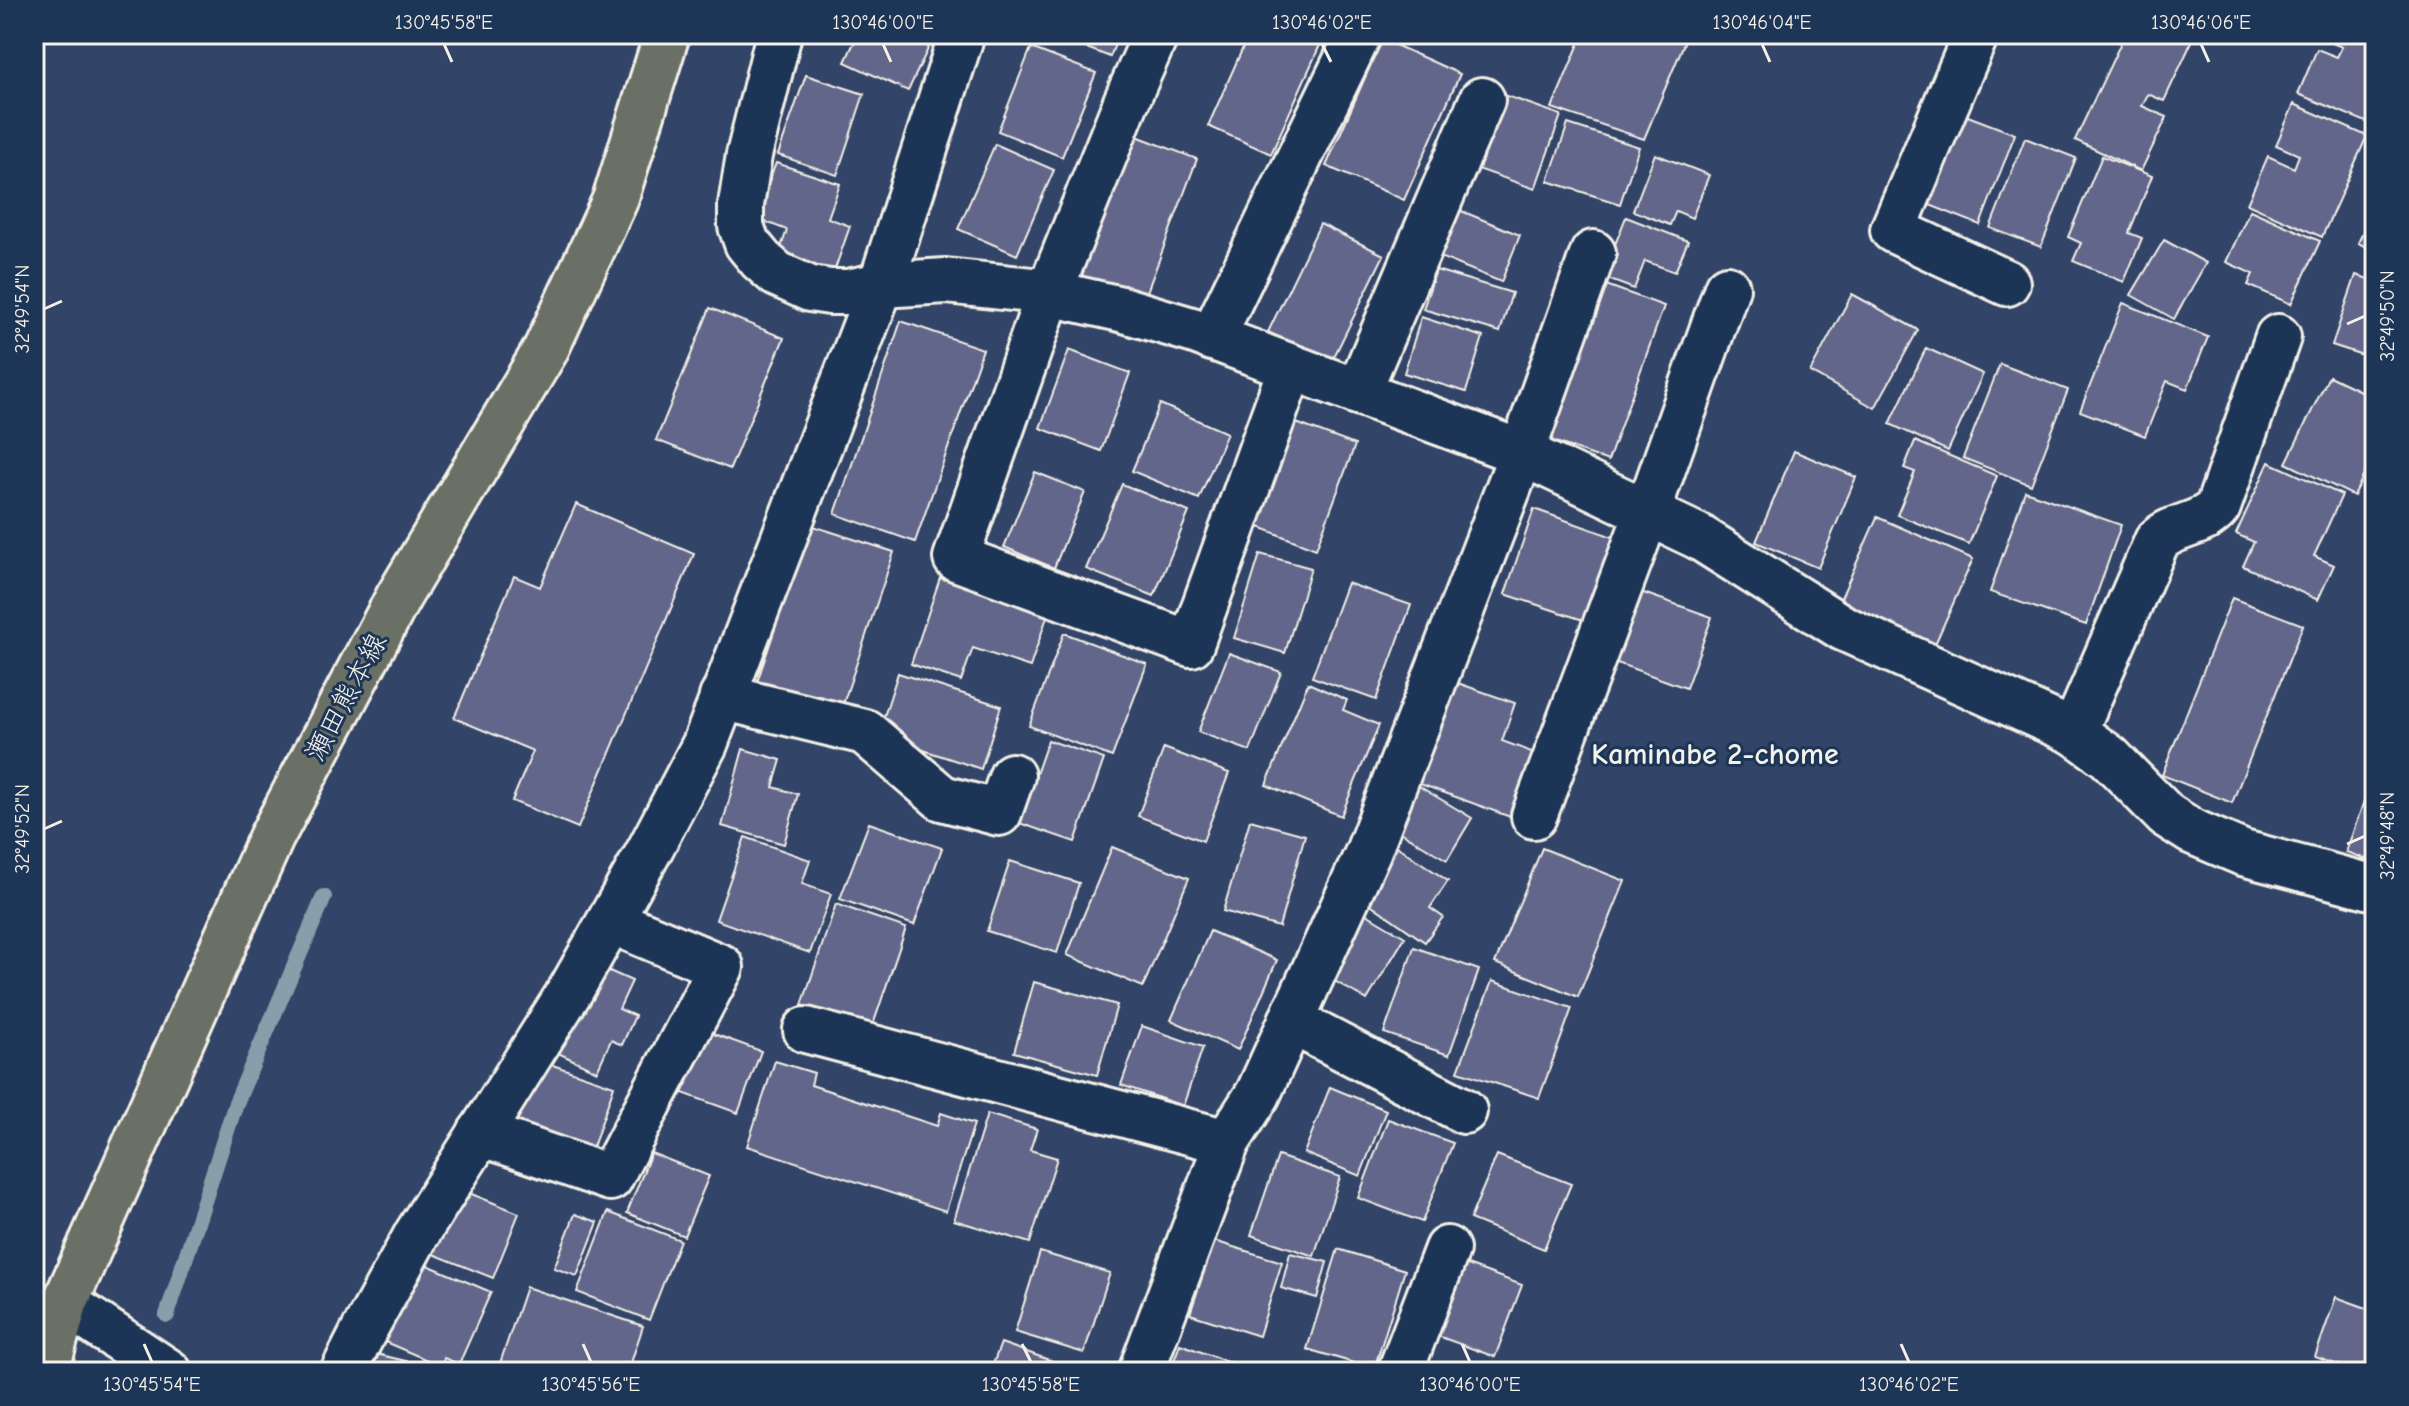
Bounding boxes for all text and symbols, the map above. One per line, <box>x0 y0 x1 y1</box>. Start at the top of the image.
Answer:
text: 130°45'58"E <box>395 11 493 34</box>
text: 130°46'00"E <box>832 11 934 34</box>
text: 130°46'02"E <box>1272 11 1372 34</box>
text: 130°46'04"E <box>1712 11 1812 34</box>
text: 130°46'06"E <box>2151 11 2251 34</box>
text: 32°49'54"N <box>11 265 34 353</box>
text: 32°49'50"N <box>2376 270 2399 362</box>
street label: 瀬田熊本線 <box>299 628 393 766</box>
district label: Kaminabe 2-chome <box>1591 737 1839 772</box>
text: 32°49'52"N <box>11 784 34 874</box>
text: 32°49'48"N <box>2376 792 2399 880</box>
text: 130°45'54"E <box>103 1373 201 1396</box>
text: 130°45'56"E <box>542 1373 640 1396</box>
text: 130°45'58"E <box>982 1373 1080 1396</box>
text: 130°46'00"E <box>1419 1373 1521 1396</box>
text: 130°46'02"E <box>1859 1373 1959 1396</box>

